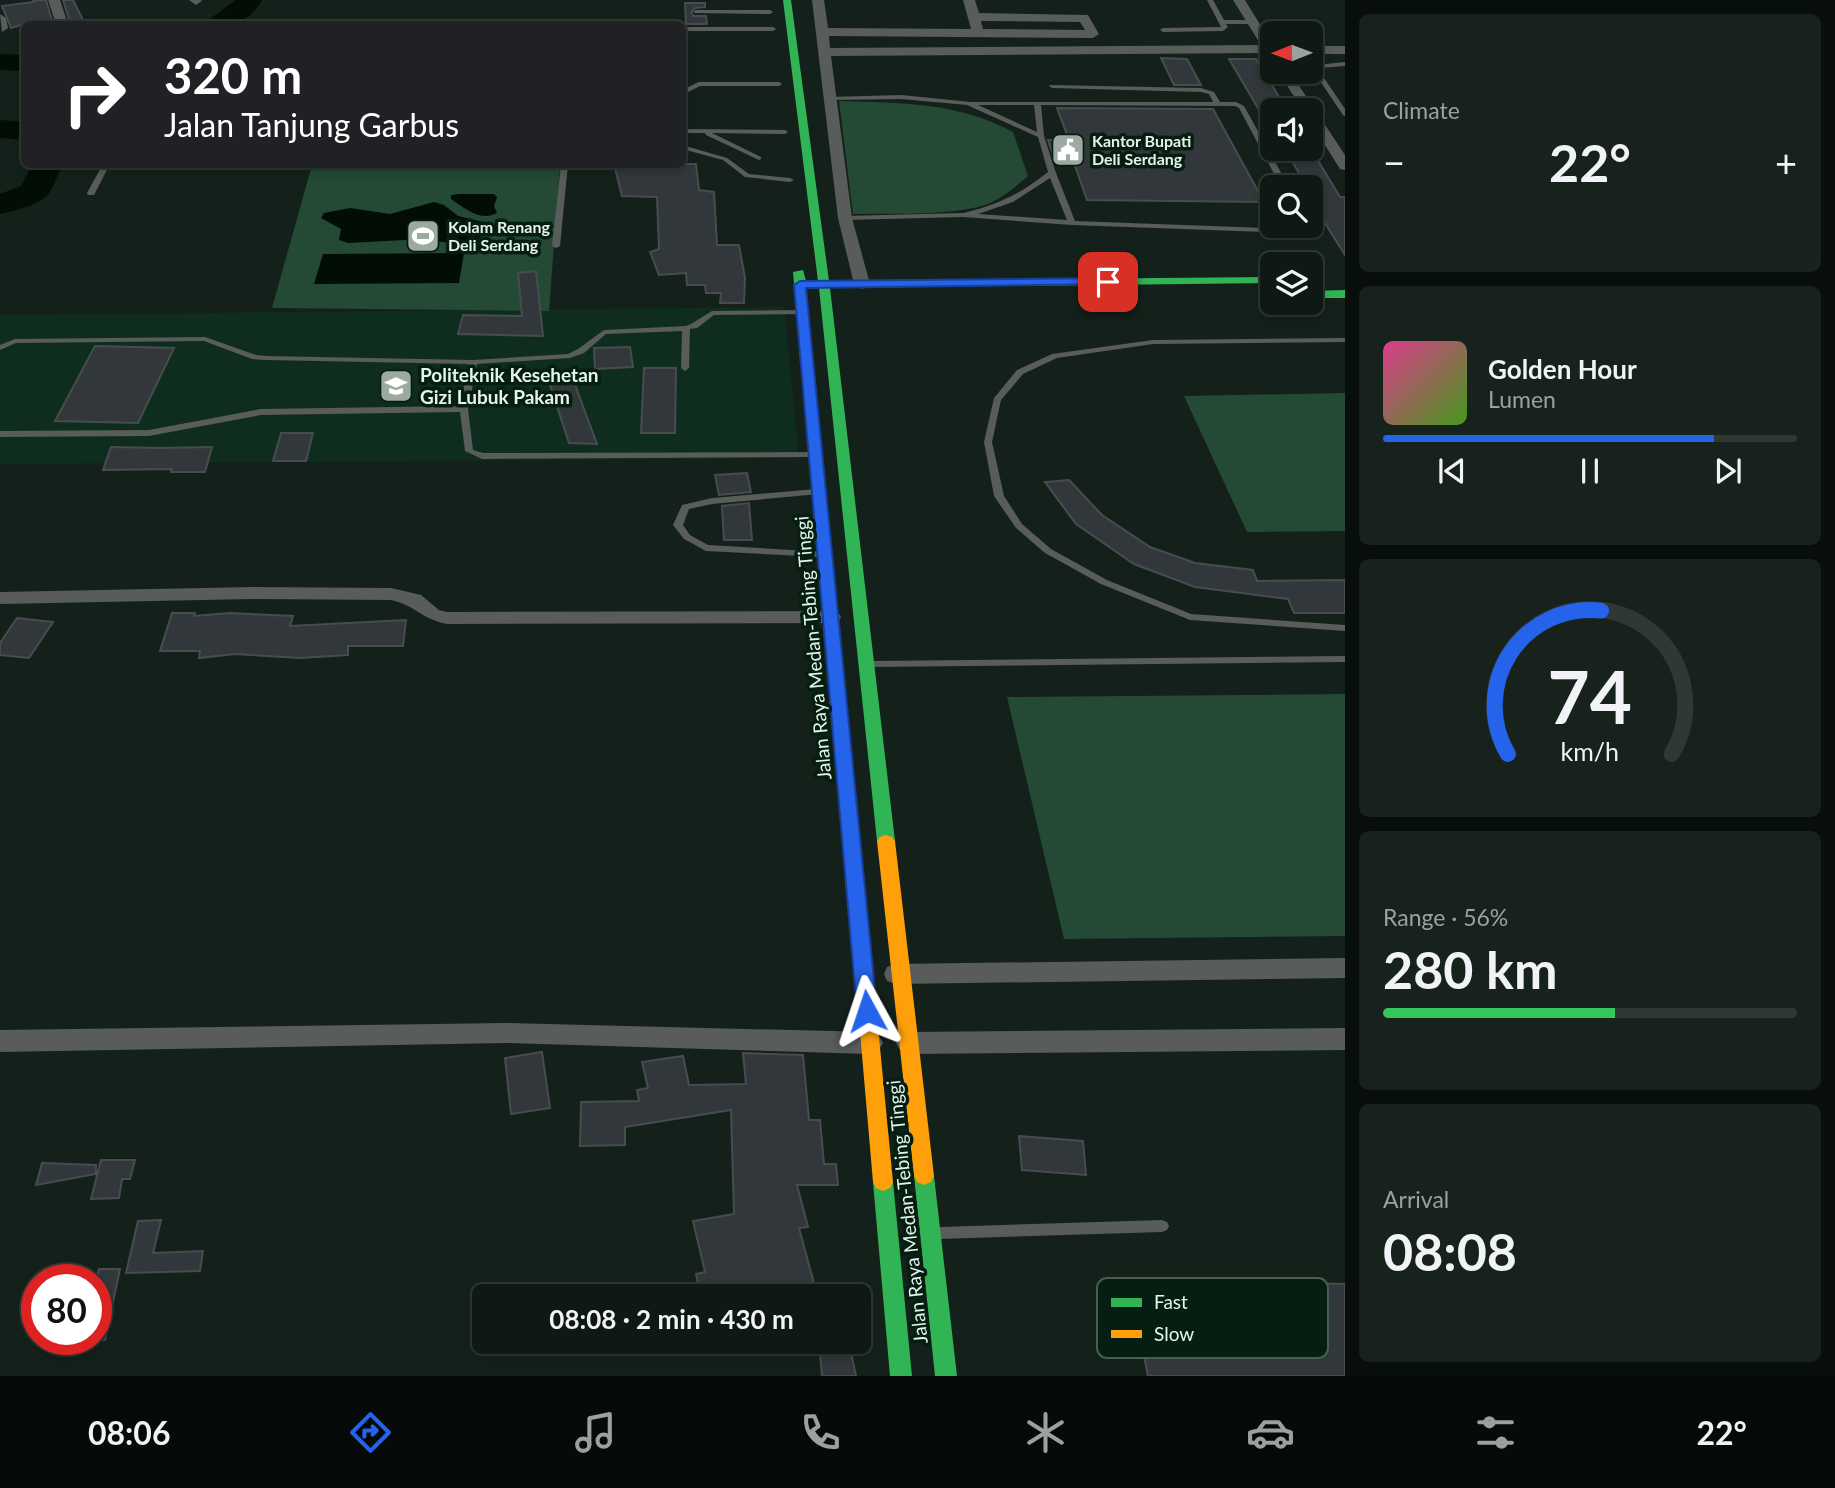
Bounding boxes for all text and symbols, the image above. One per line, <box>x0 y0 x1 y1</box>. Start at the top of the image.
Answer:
north arrow <box>1260 21 1323 84</box>
map controls <box>1260 21 1323 315</box>
text: 320 m <box>164 46 302 104</box>
icon: right <box>49 49 140 140</box>
text: Climate <box>1383 96 1460 124</box>
button: sound <box>1260 98 1323 161</box>
text: Jalan Tanjung Garbus <box>164 105 459 144</box>
public building icon: Kantor Bupati Deli Serdang <box>1049 131 1087 169</box>
place label: Kantor Bupati Deli Serdang <box>1092 131 1191 168</box>
text: 22° <box>1549 131 1631 193</box>
text: − <box>1383 139 1405 185</box>
text: + <box>1775 139 1797 185</box>
button: search <box>1260 175 1323 238</box>
sports icon: Kolam Renang Deli Serdang <box>404 217 442 255</box>
place label: Kolam Renang Deli Serdang <box>448 217 550 254</box>
pin <box>1078 252 1138 312</box>
button: layers <box>1260 252 1323 315</box>
icon: arrive <box>1089 263 1127 301</box>
text: Golden Hour <box>1488 353 1637 385</box>
place label: Politeknik Kesehetan Gizi Lubuk Pakam <box>420 363 599 408</box>
school or university icon: Politeknik Kesehetan Gizi Lubuk Pakam <box>377 367 415 405</box>
text: Lumen <box>1488 385 1556 413</box>
icon: previous <box>1433 452 1471 490</box>
icon: pause <box>1571 452 1609 490</box>
icon: next <box>1709 452 1747 490</box>
street label: Jalan Raya Medan-Tebing Tinggi <box>790 515 836 781</box>
text: 74 <box>1548 652 1632 740</box>
text: km/h <box>1561 736 1619 766</box>
text: Range · 56% <box>1383 903 1508 931</box>
text: 280 km <box>1383 938 1557 1000</box>
position arrow <box>830 974 904 1048</box>
street label: Jalan Raya Medan-Tebing Tinggi <box>881 1079 932 1345</box>
text: Arrival <box>1383 1185 1449 1213</box>
text: 08:08 <box>1383 1220 1517 1282</box>
speed limit sign: 80 <box>21 1264 112 1355</box>
legend <box>1097 1278 1328 1358</box>
text: Fast <box>1154 1290 1188 1313</box>
text: 08:08 · 2 min · 430 m <box>549 1303 794 1335</box>
text: Slow <box>1154 1322 1194 1345</box>
icon: directions <box>346 1408 395 1457</box>
icon: music <box>571 1408 620 1457</box>
icon: phone <box>796 1408 845 1457</box>
icon: climate <box>1021 1408 1070 1457</box>
icon: car <box>1246 1408 1295 1457</box>
icon: filters <box>1471 1408 1520 1457</box>
text: 08:06 <box>88 1413 170 1452</box>
text: 22° <box>1696 1413 1747 1452</box>

